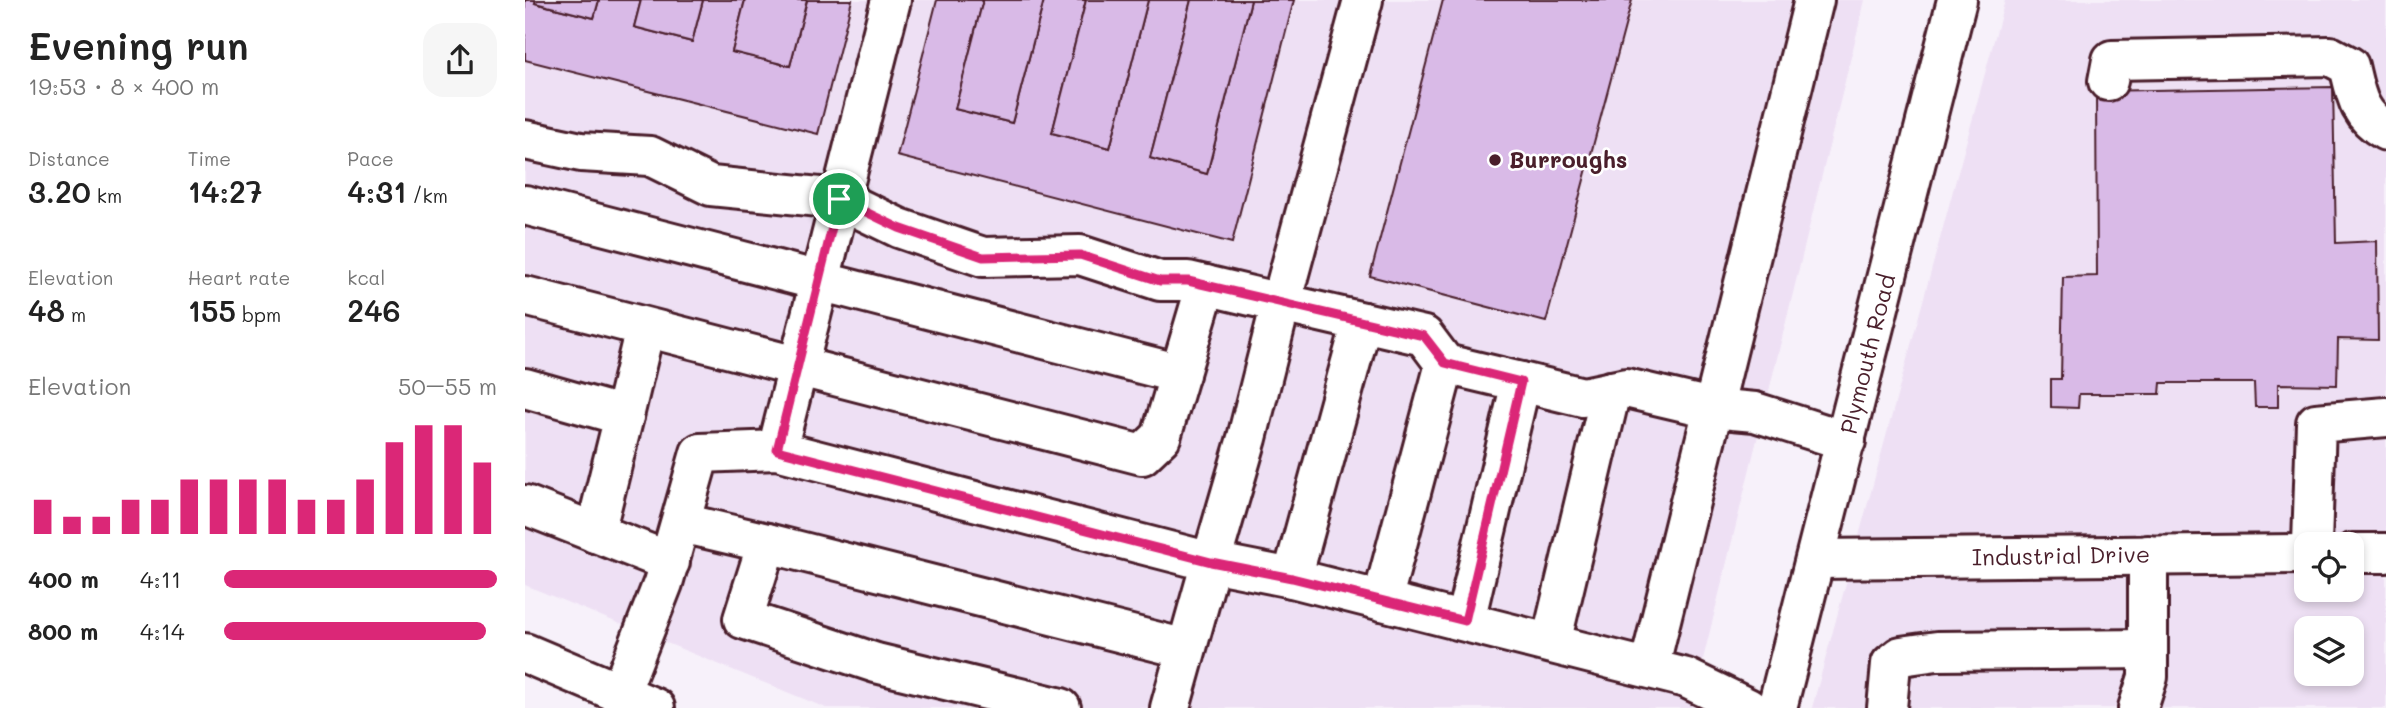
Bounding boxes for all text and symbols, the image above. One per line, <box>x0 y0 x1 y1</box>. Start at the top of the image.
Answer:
text: Evening run <box>28 20 249 70</box>
button: share <box>423 23 497 97</box>
text: 19:53 · 8 × 400 m <box>28 71 219 101</box>
place label: Burroughs <box>1509 144 1627 174</box>
text: Distance <box>28 146 110 171</box>
text: Time <box>188 146 231 171</box>
text: Pace <box>347 146 394 171</box>
marker: Burroughs <box>1487 152 1503 168</box>
pin <box>809 169 869 229</box>
text: 3.20 <box>28 171 91 211</box>
text: 14:27 <box>188 171 262 211</box>
text: 4:31 <box>347 171 407 211</box>
icon: arrive <box>820 180 858 218</box>
text: km <box>91 183 122 208</box>
text: /km <box>407 183 448 208</box>
text: Elevation <box>28 265 113 290</box>
text: Heart rate <box>188 265 290 290</box>
text: kcal <box>347 265 385 290</box>
street label: Plymouth Road <box>1833 270 1901 437</box>
text: 48 <box>28 290 65 330</box>
text: 155 <box>188 290 236 330</box>
text: 246 <box>347 290 401 330</box>
text: m <box>65 302 86 327</box>
text: bpm <box>236 302 281 327</box>
text: Elevation <box>28 371 131 401</box>
text: 50–55 m <box>398 371 497 401</box>
map controls <box>2294 532 2364 686</box>
button: locate <box>2294 532 2364 602</box>
street label: Industrial Drive <box>1972 538 2150 572</box>
text: 400 m <box>28 564 99 594</box>
text: 4:11 <box>140 564 181 594</box>
text: 800 m <box>28 616 98 646</box>
text: 4:14 <box>140 616 184 646</box>
button: layers <box>2294 616 2364 686</box>

